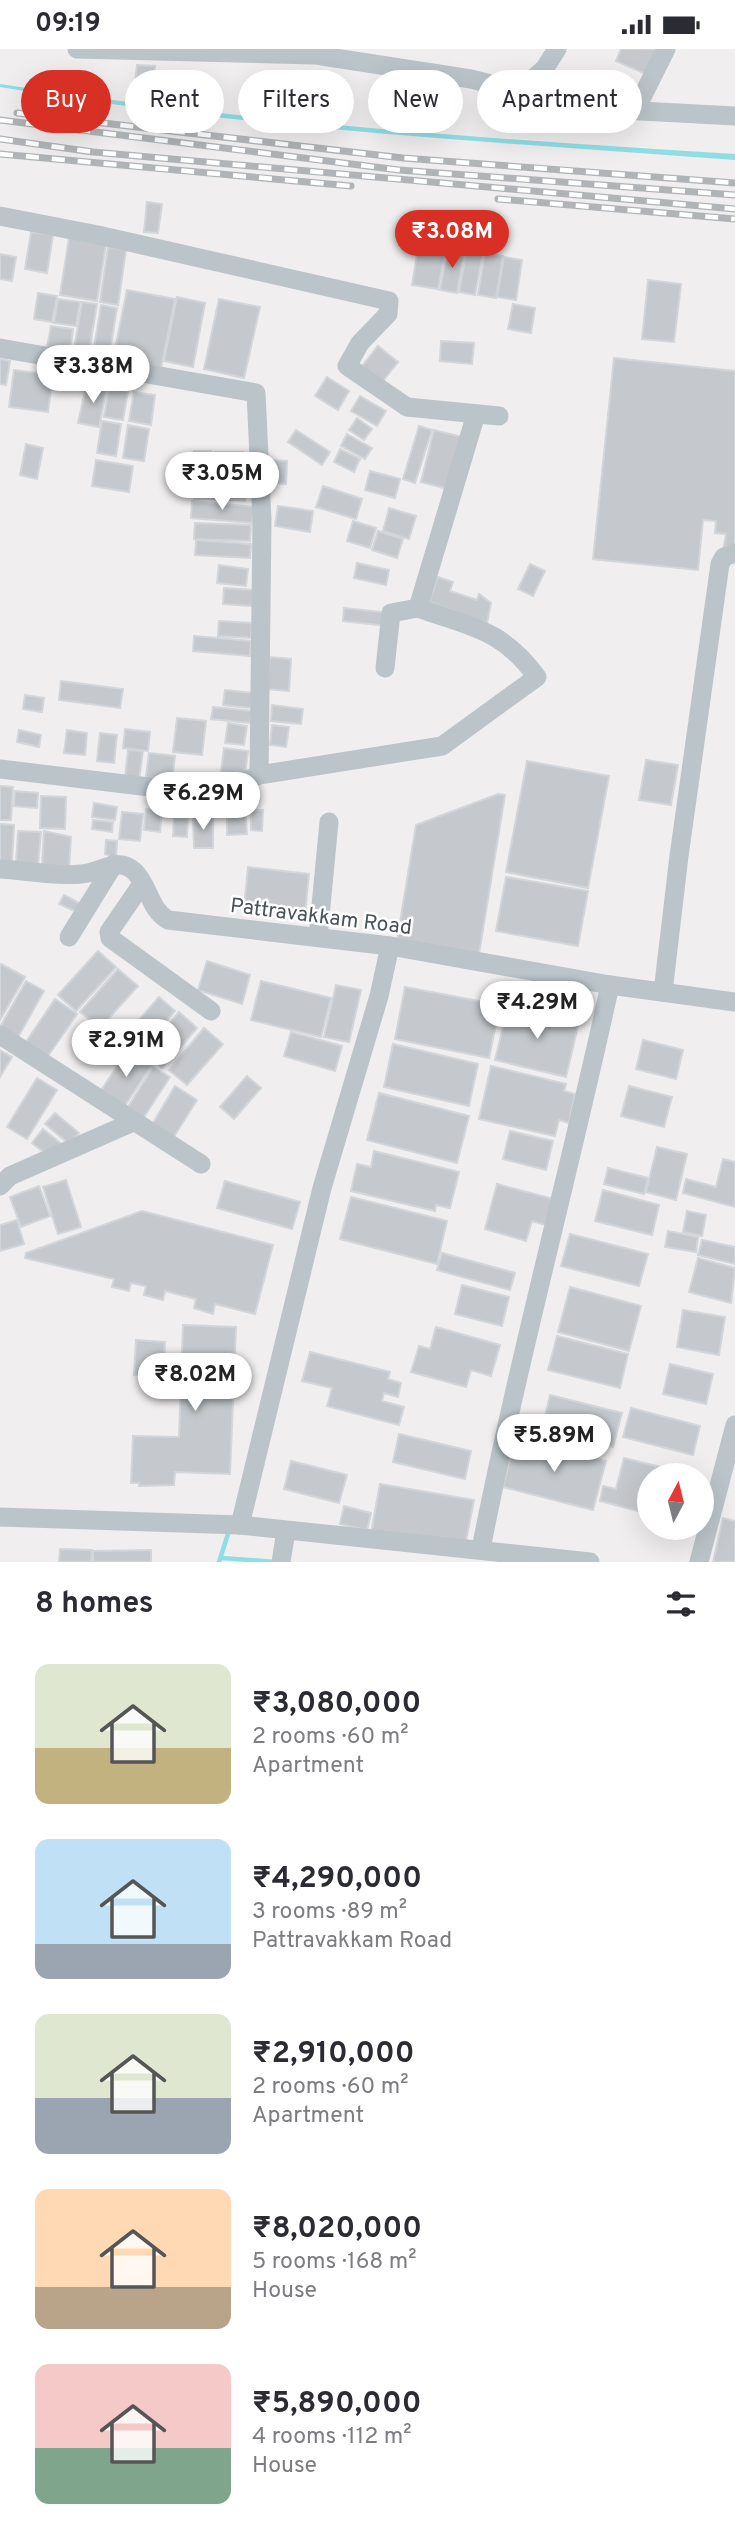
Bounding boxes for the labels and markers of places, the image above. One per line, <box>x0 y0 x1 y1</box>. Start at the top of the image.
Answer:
pin: ₹3.08M <box>395 211 509 270</box>
pin: ₹3.38M <box>36 345 150 405</box>
pin: ₹3.05M <box>165 453 279 512</box>
pin: ₹6.29M <box>146 773 260 832</box>
pin: ₹4.29M <box>480 981 594 1041</box>
pin: ₹2.91M <box>69 1019 183 1079</box>
pin: ₹8.02M <box>138 1353 252 1413</box>
pin: ₹5.89M <box>497 1415 611 1474</box>

